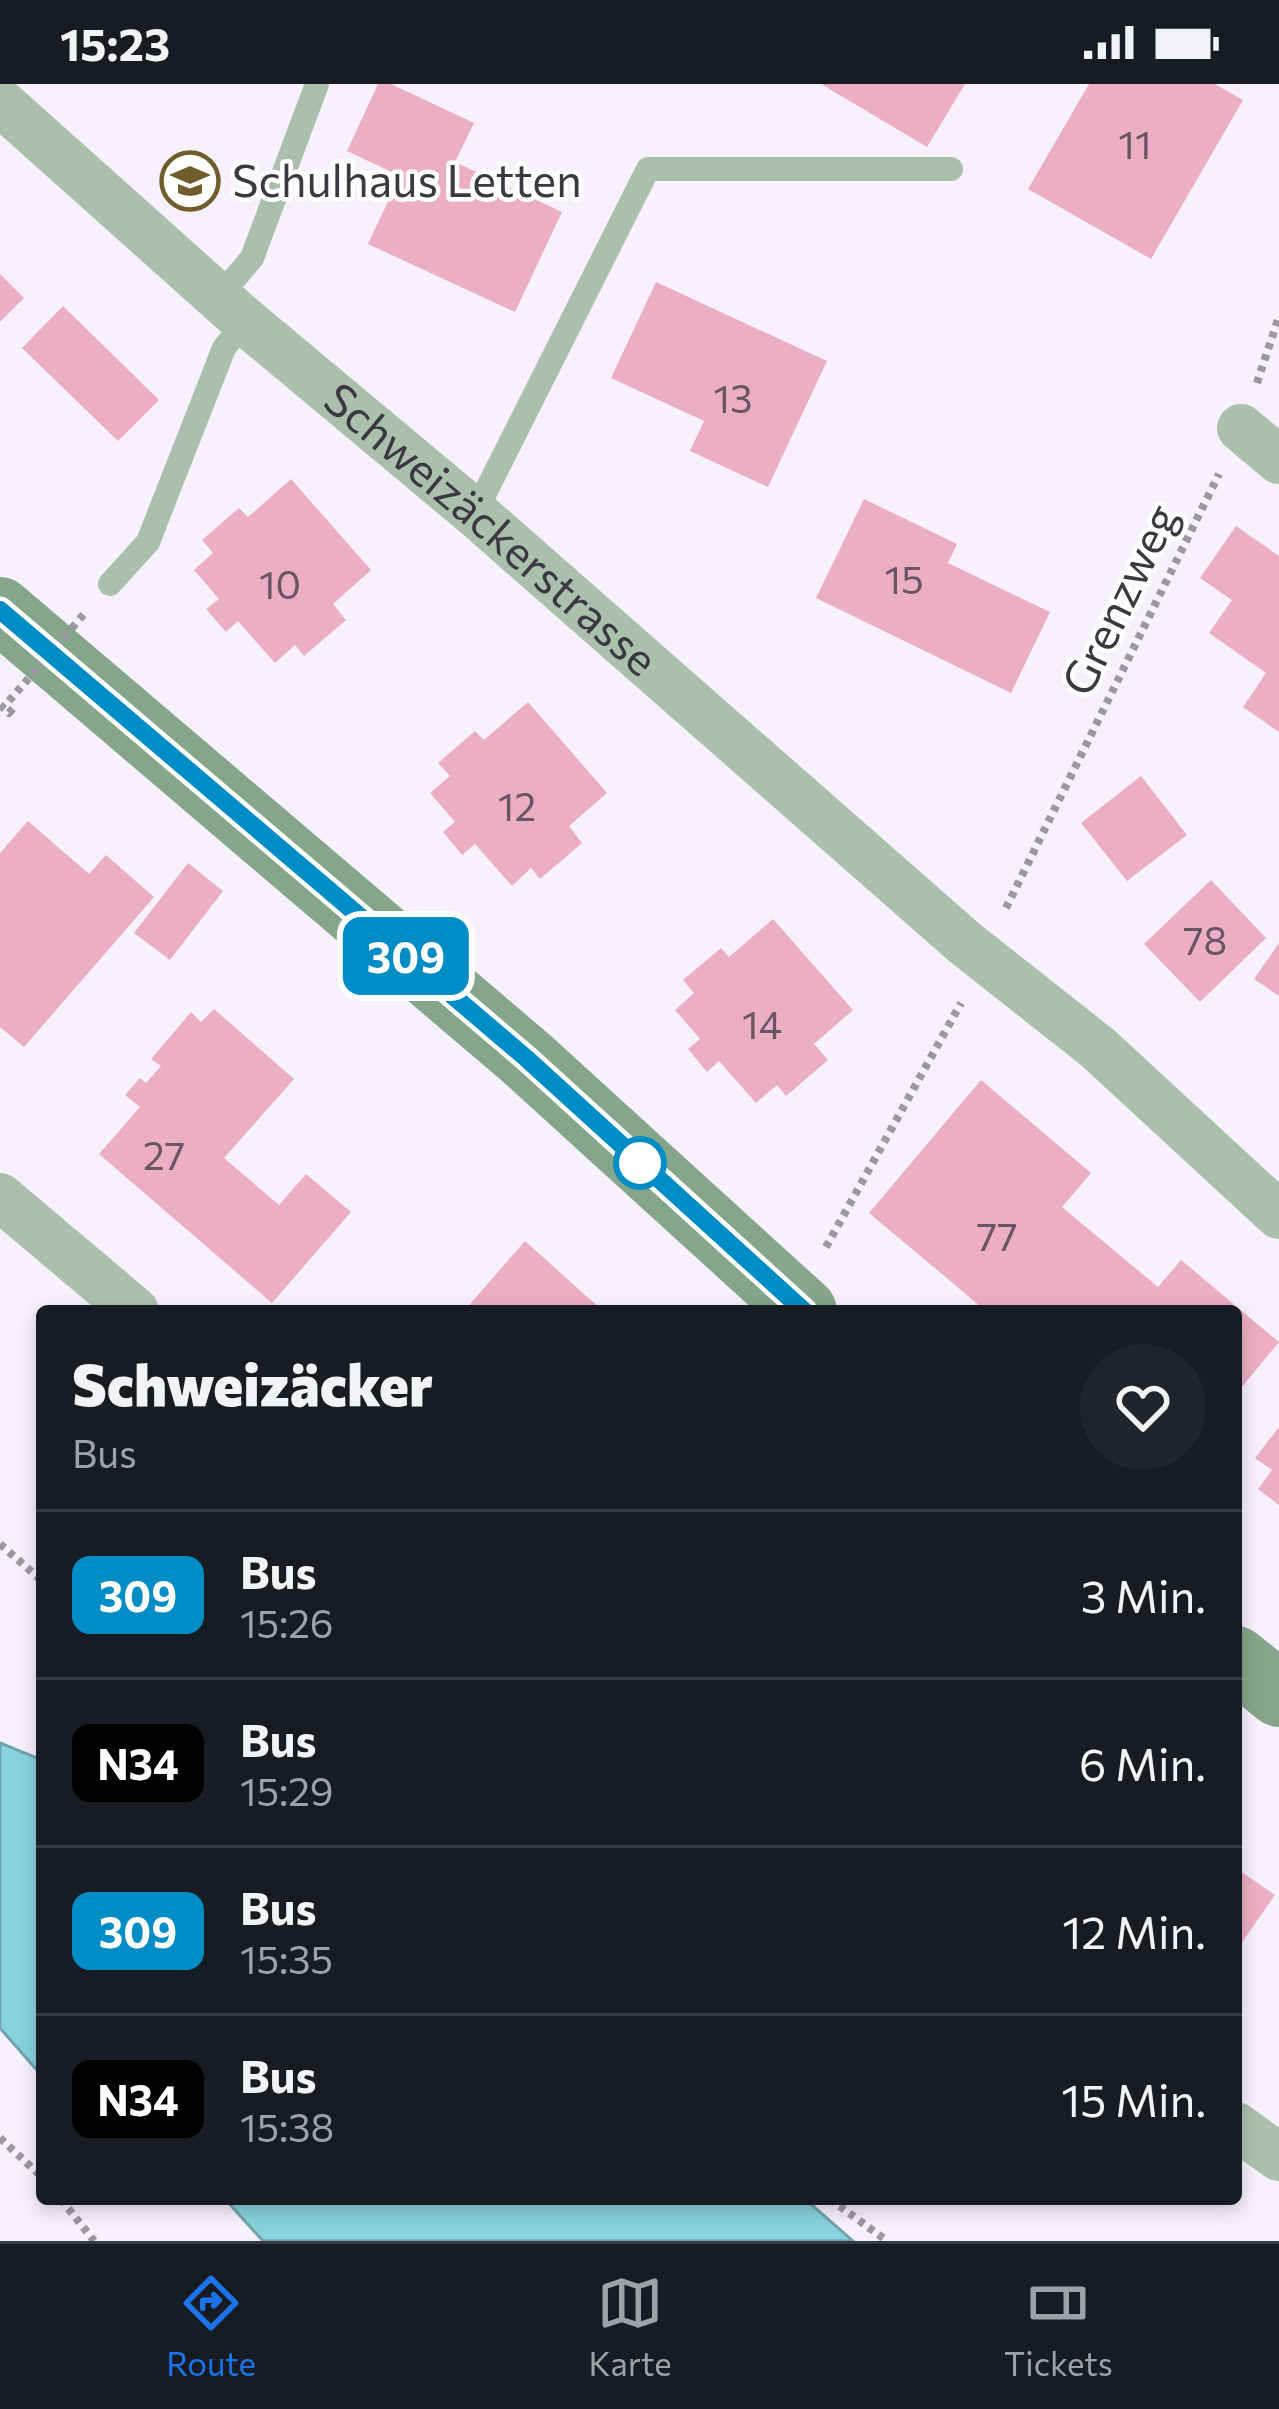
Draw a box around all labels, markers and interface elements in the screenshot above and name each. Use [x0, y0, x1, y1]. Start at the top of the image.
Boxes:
text: 15:23 [60, 15, 170, 70]
house number: 11 [1118, 119, 1152, 167]
school or university icon: Schulhaus Letten [159, 150, 221, 212]
place label: Schulhaus Letten [232, 151, 582, 206]
street label: Schweizäckerstrasse [315, 370, 670, 686]
house number: 13 [714, 373, 752, 421]
street label: Grenzweg [1048, 495, 1187, 703]
house number: 15 [884, 554, 924, 602]
house number: 10 [259, 559, 301, 607]
house number: 12 [498, 781, 536, 829]
house number: 78 [1183, 915, 1227, 963]
line badge: 309 [337, 917, 475, 995]
text: 309 [367, 930, 445, 982]
house number: 14 [742, 999, 782, 1047]
house number: 27 [143, 1130, 185, 1178]
unlabelled marker [615, 1138, 665, 1188]
house number: 77 [976, 1211, 1018, 1259]
button: heart [1080, 1344, 1206, 1470]
text: Schweizäcker [72, 1348, 433, 1418]
text: Bus [72, 1428, 137, 1476]
text: Bus [240, 1543, 316, 1598]
text: 3 Min. [1081, 1567, 1206, 1622]
text: 309 [99, 1569, 177, 1621]
text: 15:26 [240, 1598, 333, 1646]
text: Bus [240, 1711, 316, 1766]
text: 6 Min. [1079, 1735, 1206, 1790]
text: N34 [97, 1737, 179, 1789]
text: 15:29 [240, 1766, 333, 1814]
text: Bus [240, 1879, 316, 1934]
text: 12 Min. [1062, 1903, 1206, 1958]
text: 309 [99, 1905, 177, 1957]
text: 15:35 [240, 1934, 333, 1982]
text: Bus [240, 2047, 316, 2102]
text: 15 Min. [1061, 2071, 1206, 2126]
text: N34 [97, 2073, 179, 2125]
text: 15:38 [240, 2102, 334, 2150]
tab: Route [166, 2270, 256, 2383]
tab: Karte [588, 2270, 672, 2383]
tab: Tickets [1004, 2270, 1113, 2383]

